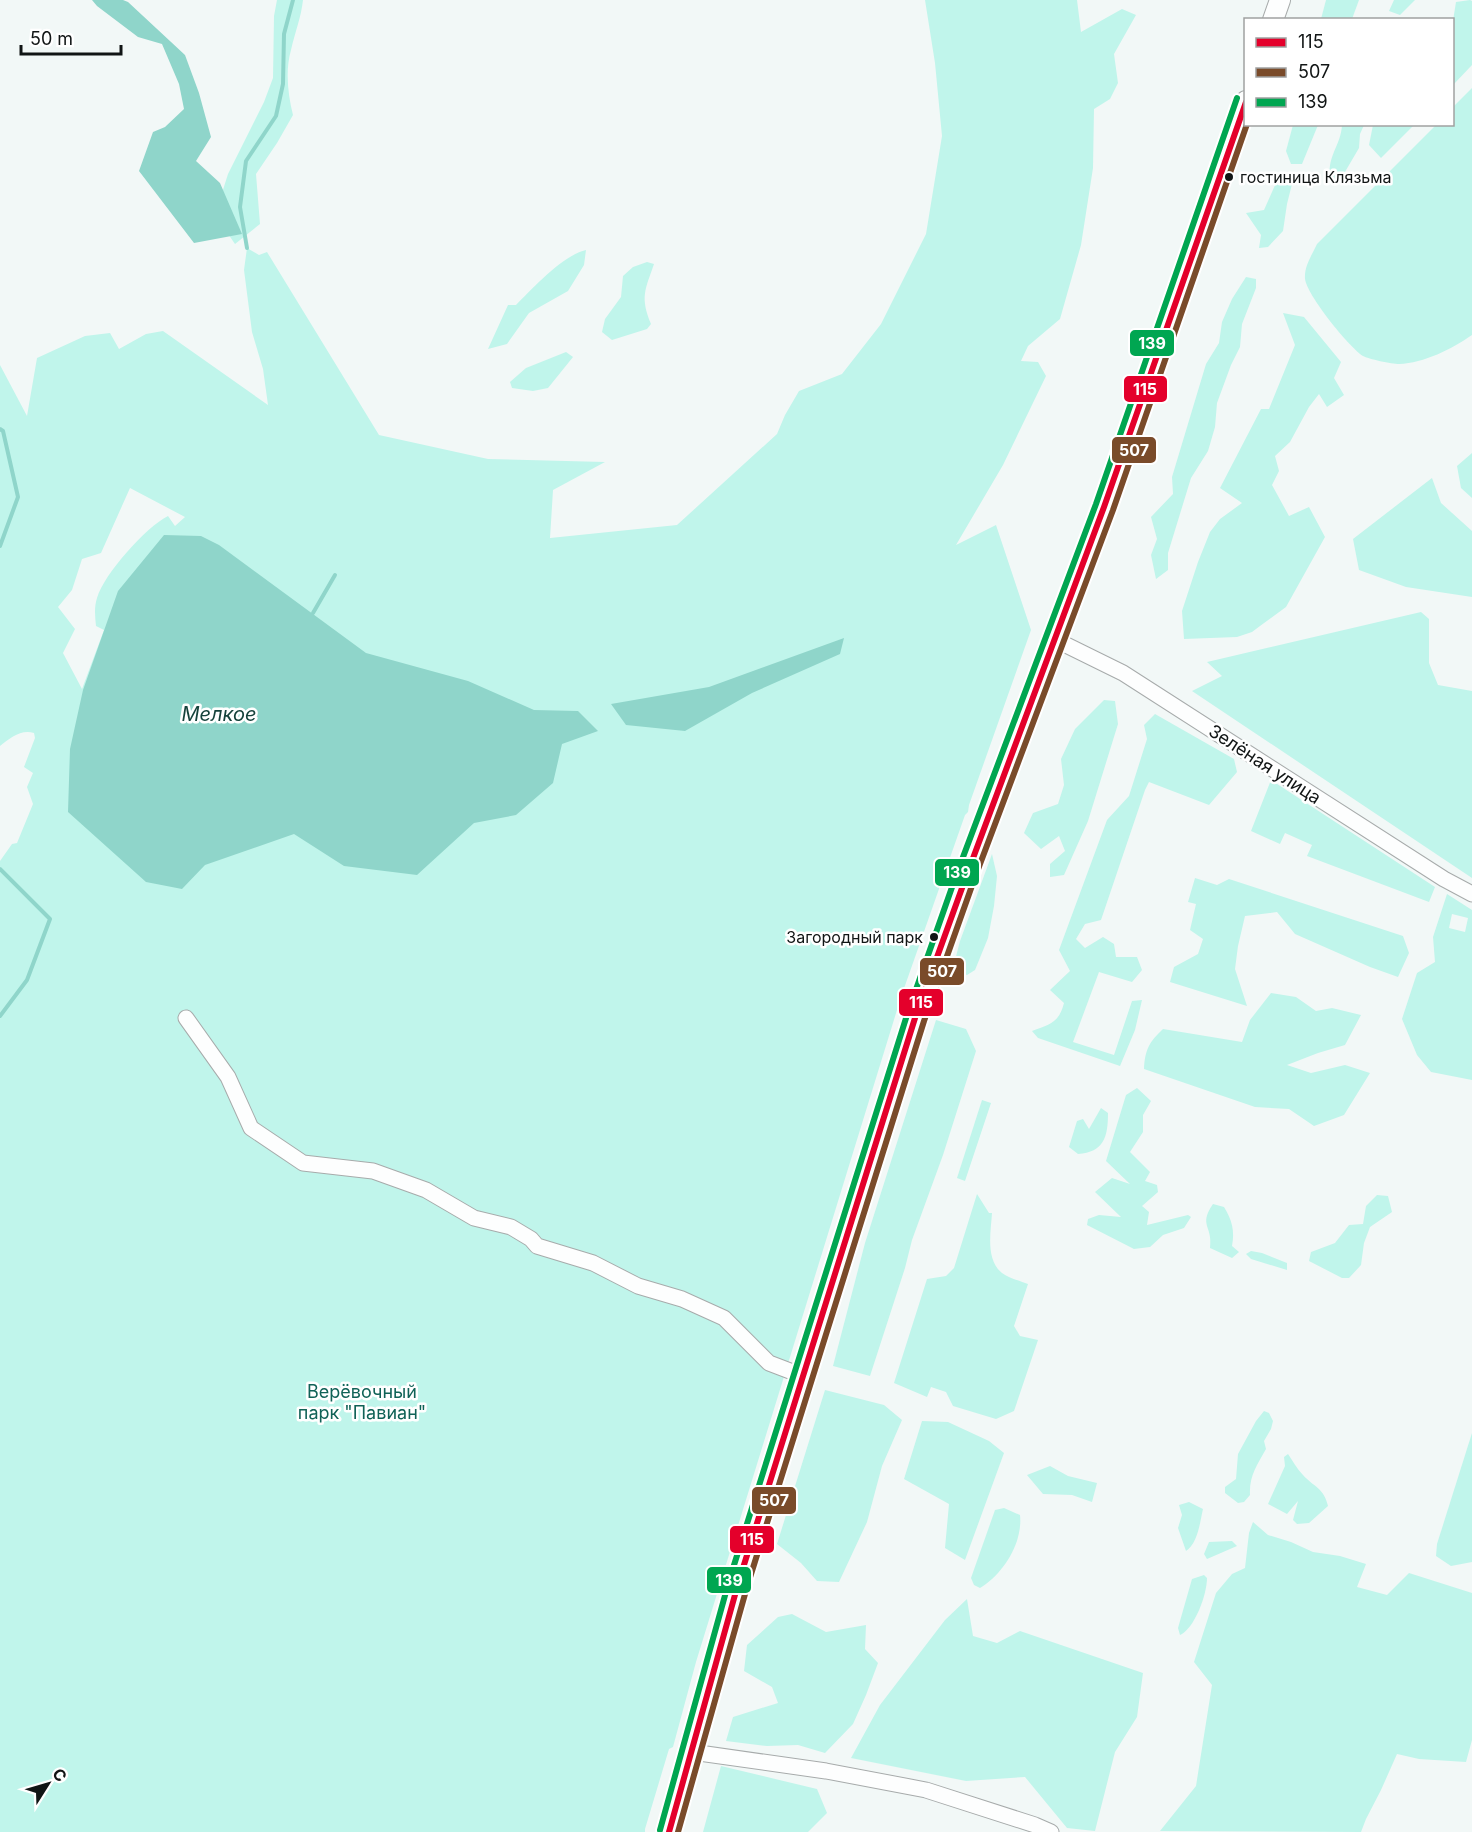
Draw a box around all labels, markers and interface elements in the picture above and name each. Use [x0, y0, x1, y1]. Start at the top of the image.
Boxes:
scale bar [21, 18, 122, 56]
legend [1244, 18, 1454, 126]
text: 50 m [30, 28, 73, 49]
text: 115 [1298, 31, 1324, 52]
text: 507 [1298, 61, 1330, 82]
text: 139 [1298, 91, 1328, 112]
place label: гостиница Клязьма [1240, 167, 1392, 187]
marker: гостиница Клязьма [1223, 171, 1235, 183]
line badge: 139 [1129, 329, 1175, 357]
text: 139 [1138, 333, 1166, 353]
line badge: 115 [1123, 375, 1168, 403]
text: 115 [1133, 379, 1157, 399]
line badge: 507 [1111, 436, 1157, 464]
text: 507 [1119, 440, 1149, 460]
water label: Мелкое [181, 702, 257, 726]
street label: Зелёная улица [1205, 720, 1325, 808]
line badge: 139 [934, 858, 980, 887]
text: 139 [943, 862, 971, 882]
place label: Загородный парк [786, 927, 923, 947]
marker: Загородный парк [928, 931, 940, 943]
line badge: 507 [919, 957, 965, 986]
text: 507 [927, 961, 957, 981]
line badge: 115 [898, 988, 944, 1017]
text: 115 [909, 992, 933, 1012]
park label: Верёвочный парк "Павиан" [298, 1381, 426, 1423]
line badge: 507 [751, 1486, 797, 1515]
text: 507 [759, 1490, 789, 1510]
line badge: 115 [729, 1525, 775, 1554]
text: 115 [740, 1529, 764, 1549]
line badge: 139 [706, 1566, 752, 1594]
text: 139 [715, 1570, 743, 1590]
north arrow [18, 1754, 78, 1814]
text: С [48, 1764, 72, 1786]

